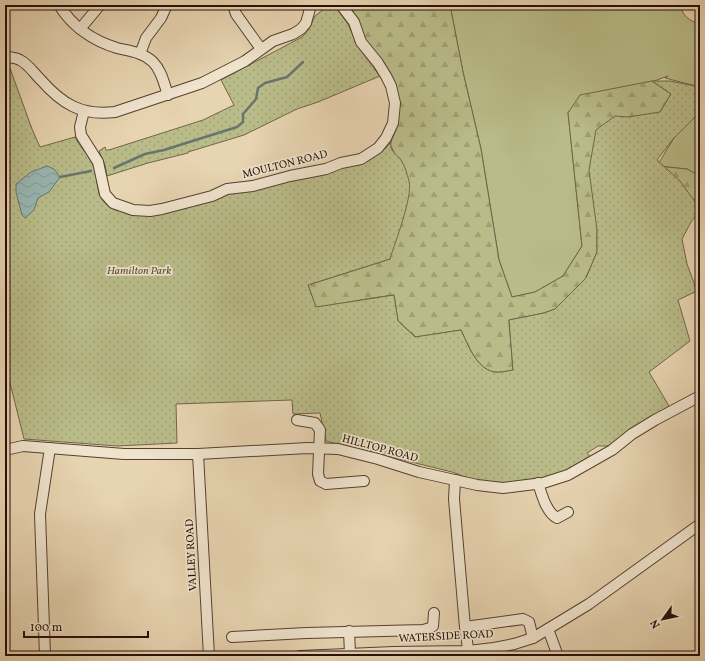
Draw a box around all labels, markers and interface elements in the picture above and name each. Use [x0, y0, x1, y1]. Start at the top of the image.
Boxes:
street label: MOULTON ROAD [241, 147, 329, 183]
park label: Hamilton Park [107, 264, 171, 279]
street label: HILLTOP ROAD [340, 432, 420, 466]
street label: VALLEY ROAD [183, 518, 201, 592]
north arrow [643, 599, 683, 639]
scale bar [24, 613, 148, 639]
text: N [647, 616, 664, 631]
text: 100 m [30, 620, 63, 636]
street label: WATERSIDE ROAD [398, 627, 494, 647]

